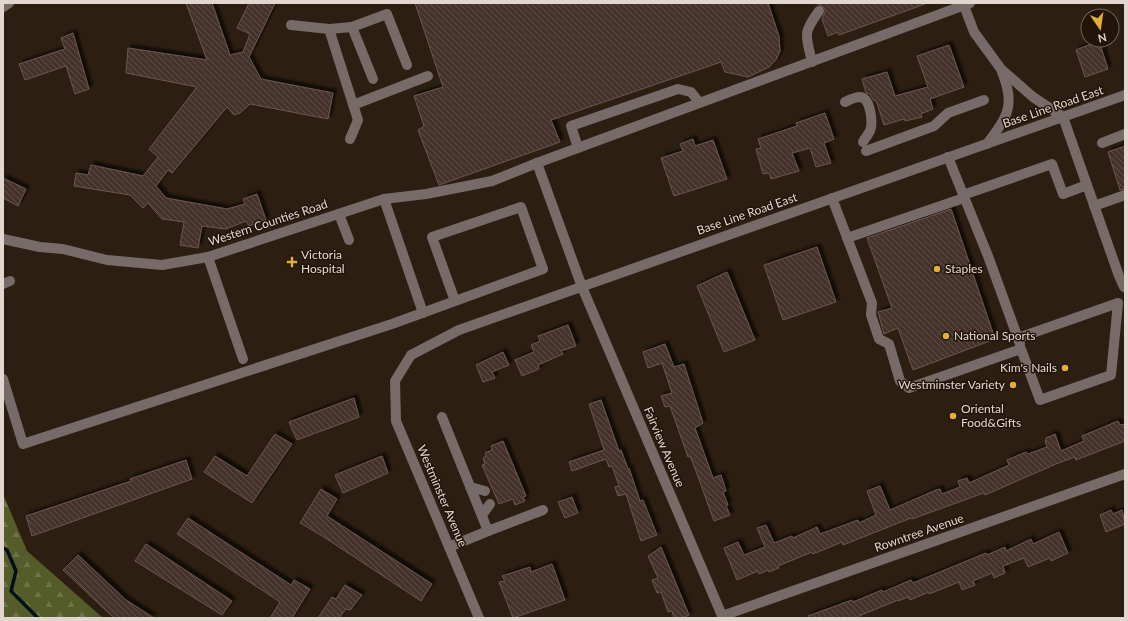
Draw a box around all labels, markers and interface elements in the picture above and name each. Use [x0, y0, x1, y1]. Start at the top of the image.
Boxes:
north arrow [1080, 8, 1120, 48]
text: N [1097, 31, 1108, 46]
street label: Base Line Road East [1001, 82, 1106, 131]
street label: Base Line Road East [695, 189, 800, 238]
street label: Western Counties Road [206, 196, 329, 249]
place label: Victoria Hospital [301, 247, 345, 276]
marker: Victoria Hospital [286, 256, 298, 268]
place label: Staples [945, 261, 983, 276]
marker: Staples [932, 264, 942, 274]
place label: National Sports [954, 328, 1035, 343]
marker: National Sports [941, 331, 951, 341]
place label: Kim's Nails [1000, 360, 1057, 375]
marker: Kim's Nails [1060, 363, 1070, 373]
place label: Westminster Variety [898, 377, 1006, 392]
marker: Westminster Variety [1008, 380, 1018, 390]
place label: Oriental Food&Gifts [961, 401, 1021, 430]
street label: Fairview Avenue [641, 404, 688, 489]
marker: Oriental Food&Gifts [948, 411, 958, 421]
street label: Westminster Avenue [414, 443, 471, 549]
street label: Rowntree Avenue [872, 510, 965, 555]

